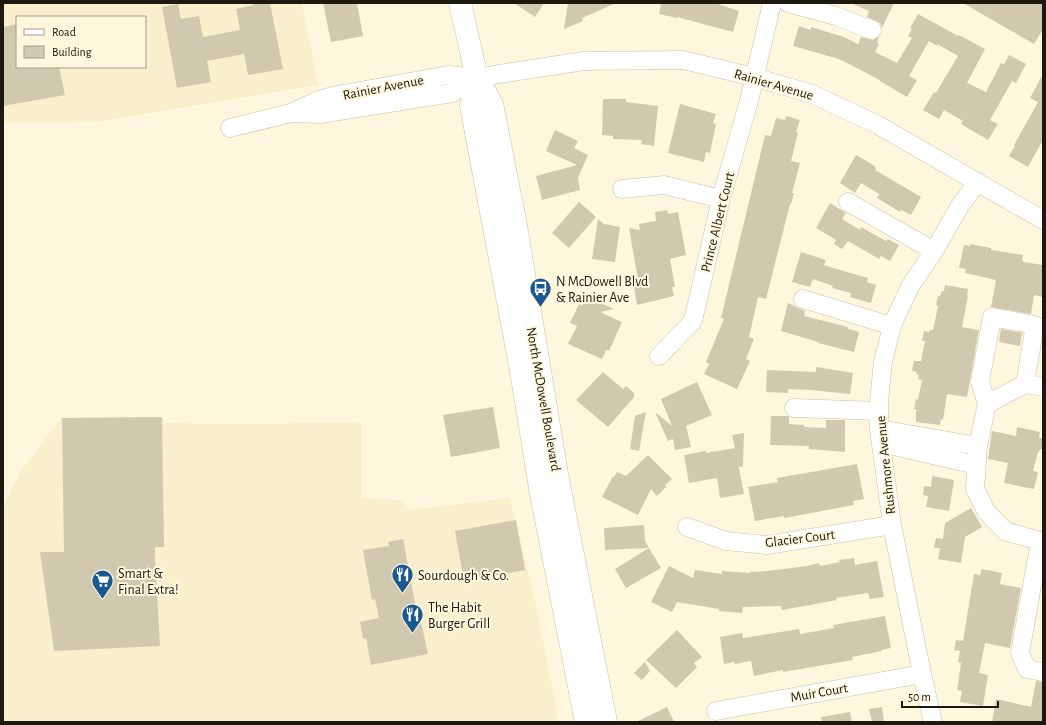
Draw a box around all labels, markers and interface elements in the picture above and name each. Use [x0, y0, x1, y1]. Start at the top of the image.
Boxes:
legend [16, 16, 146, 68]
text: Road [52, 26, 76, 38]
text: Building [52, 46, 92, 58]
street label: Rainier Avenue [732, 67, 815, 103]
street label: Rainier Avenue [342, 73, 425, 103]
street label: Prince Albert Court [699, 170, 737, 274]
place label: N McDowell Blvd & Rainier Ave [556, 275, 648, 305]
bus stop icon: N McDowell Blvd & Rainier Ave [528, 276, 554, 309]
street label: North McDowell Boulevard [523, 326, 563, 472]
street label: Rushmore Avenue [874, 415, 898, 515]
street label: Glacier Court [764, 528, 836, 550]
restaurant icon: Sourdough & Co. [389, 562, 415, 595]
place label: Smart & Final Extra! [118, 567, 179, 597]
supermarket icon: Smart & Final Extra! [89, 568, 115, 601]
place label: Sourdough & Co. [418, 569, 509, 583]
place label: The Habit Burger Grill [428, 601, 490, 631]
restaurant icon: The Habit Burger Grill [400, 602, 426, 635]
street label: Muir Court [789, 681, 849, 705]
scale bar [902, 683, 998, 709]
text: 50 m [908, 691, 931, 703]

